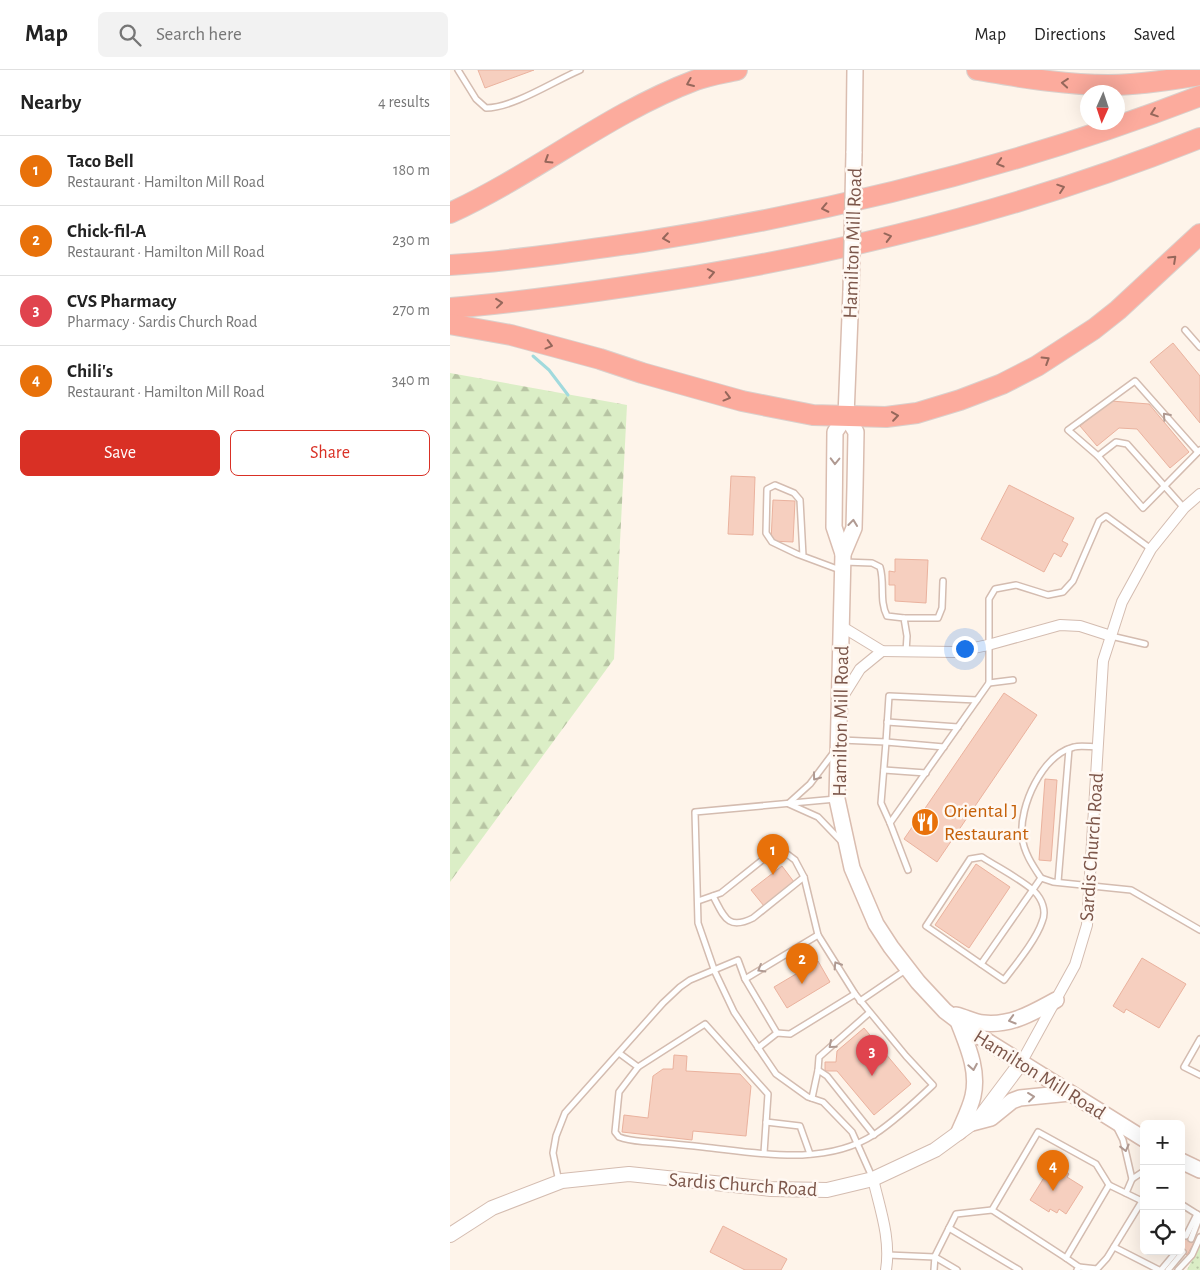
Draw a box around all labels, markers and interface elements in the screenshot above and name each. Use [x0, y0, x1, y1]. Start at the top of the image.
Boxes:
search box [98, 12, 448, 57]
icon: search [116, 21, 144, 49]
text: Map [25, 22, 68, 46]
text: Search here [156, 25, 242, 44]
text: Map [975, 26, 1006, 44]
text: Directions [1034, 26, 1106, 44]
text: Saved [1134, 26, 1175, 44]
one-way arrow [686, 76, 695, 87]
one-way arrow [1060, 77, 1068, 88]
north arrow [1080, 85, 1125, 130]
text: Nearby [20, 92, 81, 113]
text: 4 results [378, 94, 430, 110]
one-way arrow [1151, 107, 1159, 117]
text: Taco Bell [67, 152, 134, 171]
one-way arrow [544, 154, 553, 164]
one-way arrow [996, 157, 1004, 167]
text: 1 [33, 162, 39, 178]
text: 180 m [393, 162, 430, 178]
street label: Hamilton Mill Road [840, 167, 866, 319]
text: Restaurant · Hamilton Mill Road [67, 174, 264, 190]
one-way arrow [1056, 184, 1065, 194]
one-way arrow [821, 202, 830, 212]
text: Chick-fil-A [67, 222, 146, 241]
text: 2 [32, 232, 40, 248]
text: 230 m [392, 232, 430, 248]
one-way arrow [661, 232, 669, 243]
one-way arrow [883, 233, 891, 243]
text: Restaurant · Hamilton Mill Road [67, 244, 264, 260]
one-way arrow [1167, 256, 1176, 265]
one-way arrow [707, 269, 716, 279]
text: CVS Pharmacy [67, 292, 177, 311]
one-way arrow [495, 298, 503, 309]
text: 3 [33, 302, 39, 318]
text: 270 m [392, 302, 430, 318]
text: Pharmacy · Sardis Church Road [67, 314, 257, 330]
one-way arrow [545, 339, 553, 350]
one-way arrow [1041, 357, 1050, 367]
text: Chili's [67, 362, 113, 381]
text: 4 [32, 372, 40, 388]
text: 340 m [392, 372, 430, 388]
text: Restaurant · Hamilton Mill Road [67, 384, 264, 400]
one-way arrow [722, 391, 731, 401]
one-way arrow [891, 411, 899, 422]
one-way arrow [1162, 412, 1171, 421]
button: Save [20, 430, 220, 476]
button: Share [230, 430, 430, 476]
one-way arrow [830, 458, 840, 465]
one-way arrow [847, 519, 858, 527]
your location [952, 636, 978, 662]
street label: Hamilton Mill Road [830, 645, 852, 797]
one-way arrow [813, 771, 822, 781]
street label: Sardis Church Road [1077, 772, 1107, 922]
place label: Oriental J Restaurant [944, 801, 1029, 844]
restaurant icon: Oriental J Restaurant [910, 807, 940, 837]
pin: 1 [757, 834, 789, 875]
pin: 2 [786, 943, 818, 984]
one-way arrow [833, 961, 843, 970]
one-way arrow [758, 963, 767, 973]
one-way arrow [1008, 1015, 1017, 1025]
street label: Hamilton Mill Road [970, 1026, 1109, 1123]
pin: 3 [856, 1035, 888, 1076]
one-way arrow [829, 1039, 838, 1048]
one-way arrow [968, 1063, 978, 1072]
one-way arrow [1027, 1092, 1035, 1103]
map controls [1140, 1120, 1185, 1255]
button: + [1140, 1120, 1185, 1165]
one-way arrow [1119, 1143, 1130, 1152]
pin: 4 [1037, 1150, 1069, 1191]
button: − [1140, 1165, 1185, 1210]
street label: Sardis Church Road [668, 1170, 818, 1200]
button: locate [1140, 1210, 1185, 1255]

